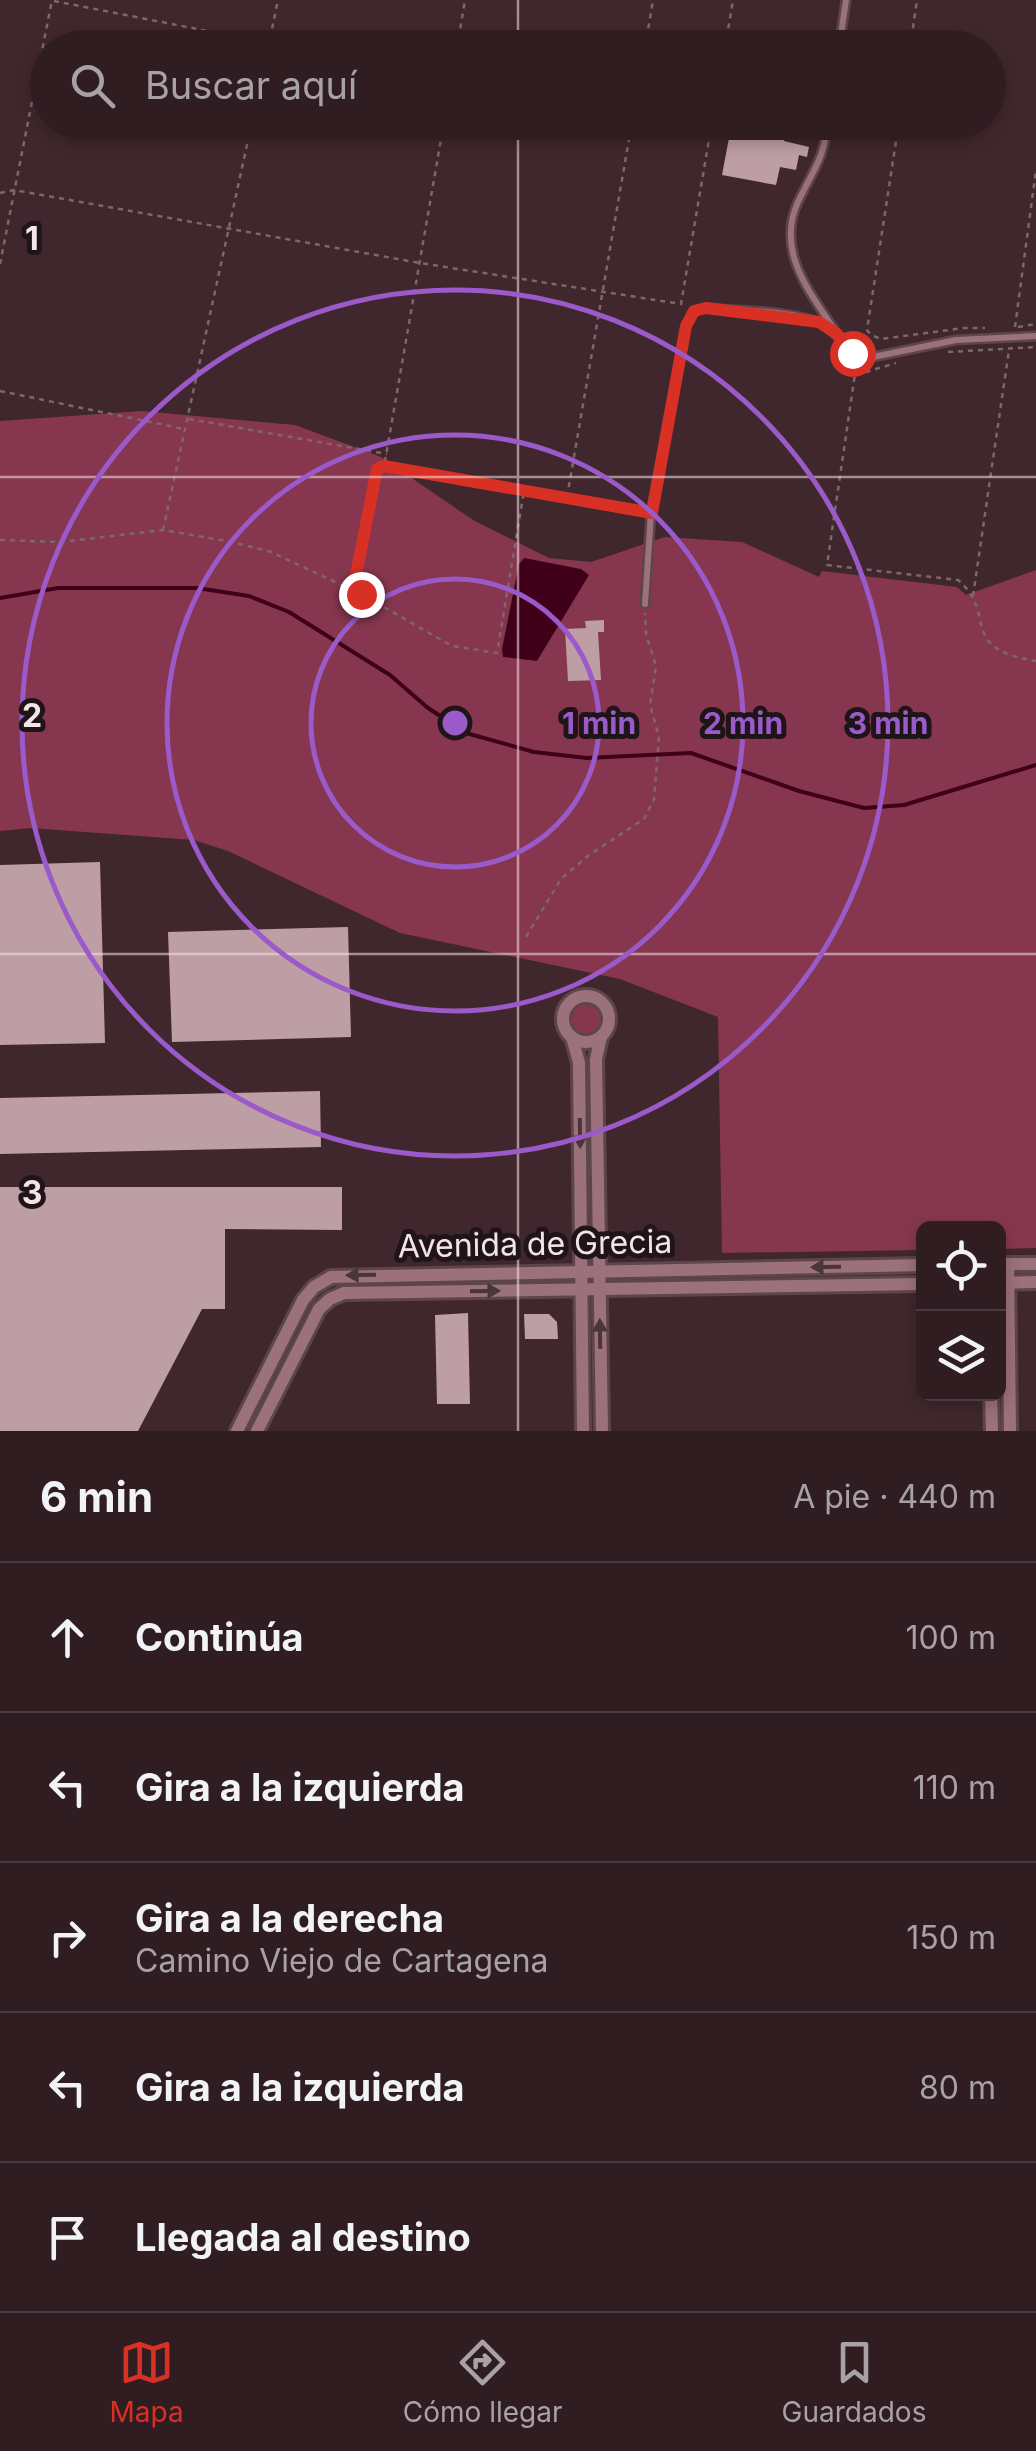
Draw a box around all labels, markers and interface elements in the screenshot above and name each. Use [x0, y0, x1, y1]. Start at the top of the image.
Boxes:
search box [30, 30, 1006, 140]
icon: search [65, 58, 120, 113]
text: Buscar aquí [145, 62, 357, 108]
text: 1 [25, 219, 39, 258]
route start [830, 331, 876, 377]
route end [339, 572, 385, 618]
text: 2 [22, 696, 42, 735]
centre of rings [437, 705, 473, 741]
text: 1 min [562, 705, 636, 741]
text: 2 min [703, 705, 783, 741]
text: 3 min [848, 705, 928, 741]
one-way arrow [572, 1118, 588, 1150]
text: 3 [22, 1173, 42, 1212]
map controls [916, 1221, 1006, 1401]
button: locate [916, 1221, 1006, 1311]
street label: Avenida de Grecia [397, 1222, 673, 1265]
one-way arrow [810, 1259, 842, 1275]
one-way arrow [345, 1267, 377, 1283]
one-way arrow [469, 1283, 501, 1299]
button: layers [916, 1311, 1006, 1401]
one-way arrow [592, 1317, 608, 1349]
text: 6 min [40, 1471, 153, 1522]
text: A pie · 440 m [793, 1477, 996, 1516]
icon: ahead [40, 1610, 95, 1665]
text: Continúa [135, 1614, 304, 1660]
text: 100 m [906, 1618, 996, 1657]
icon: left [40, 1760, 95, 1815]
text: Gira a la izquierda [135, 1764, 465, 1810]
text: 110 m [913, 1768, 996, 1807]
text: Gira a la derecha [135, 1895, 444, 1941]
icon: right [40, 1910, 95, 1965]
text: 150 m [906, 1918, 996, 1957]
text: Camino Viejo de Cartagena [135, 1941, 549, 1980]
icon: left [40, 2060, 95, 2115]
text: Gira a la izquierda [135, 2064, 465, 2110]
text: 80 m [919, 2068, 996, 2107]
icon: arrive [40, 2210, 95, 2265]
text: Llegada al destino [135, 2214, 471, 2260]
tab: Mapa [110, 2335, 184, 2429]
tab: Cómo llegar [403, 2335, 563, 2429]
tab: Guardados [782, 2335, 926, 2429]

